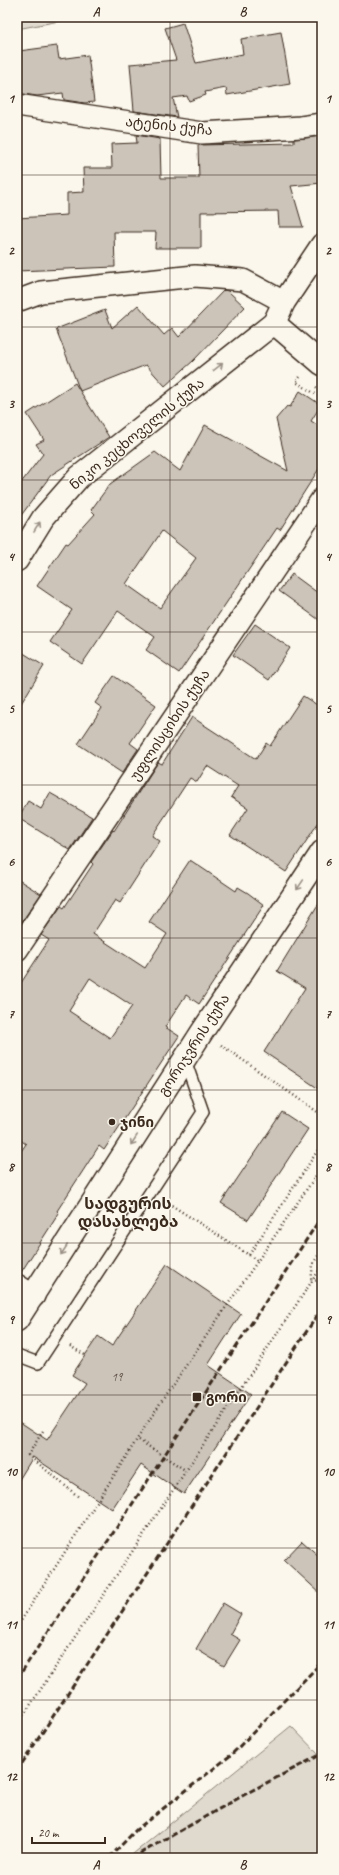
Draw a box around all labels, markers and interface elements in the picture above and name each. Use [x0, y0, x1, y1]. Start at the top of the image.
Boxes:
text: A [93, 4, 101, 20]
text: B [240, 4, 248, 20]
text: 1 [8, 91, 16, 107]
text: 1 [325, 91, 333, 107]
street label: ატენის ქუჩა [125, 113, 213, 139]
text: 2 [8, 243, 15, 259]
text: 2 [325, 243, 332, 259]
one-way arrow [212, 363, 223, 372]
street label: ნიკო კეცხოველის ქუჩა [66, 374, 208, 494]
text: 3 [8, 396, 15, 412]
text: 3 [325, 396, 332, 412]
one-way arrow [34, 521, 42, 533]
text: 4 [8, 549, 16, 565]
text: 4 [325, 549, 333, 565]
street label: უფლისციხის ქუჩა [126, 666, 214, 784]
text: 5 [8, 701, 15, 717]
text: 5 [325, 701, 332, 717]
text: 6 [8, 854, 15, 870]
text: 6 [325, 854, 332, 870]
one-way arrow [296, 879, 304, 890]
street label: გორიჯვრის ქუჩა [155, 991, 233, 1099]
text: 7 [8, 1006, 15, 1022]
text: 7 [325, 1006, 332, 1022]
place label: ჯინი [120, 1114, 154, 1131]
marker: ჯინი [107, 1117, 117, 1127]
one-way arrow [129, 1134, 137, 1146]
text: 8 [8, 1159, 16, 1175]
text: 8 [325, 1159, 333, 1175]
district label: სადგურის დასახლება [78, 1194, 178, 1232]
one-way arrow [59, 1244, 68, 1255]
text: 9 [8, 1312, 15, 1328]
text: 9 [325, 1312, 332, 1328]
house number: 19 [112, 1369, 124, 1385]
place label: გორი [206, 1389, 247, 1406]
marker: გორი [191, 1391, 203, 1403]
text: 10 [5, 1464, 18, 1480]
text: 10 [322, 1464, 335, 1480]
text: 11 [5, 1617, 19, 1633]
text: 11 [322, 1617, 336, 1633]
text: 12 [5, 1769, 18, 1785]
text: 12 [322, 1769, 335, 1785]
scale bar [32, 1819, 105, 1845]
text: 20 m [38, 1825, 60, 1841]
text: A [93, 1857, 101, 1873]
text: B [240, 1857, 248, 1873]

